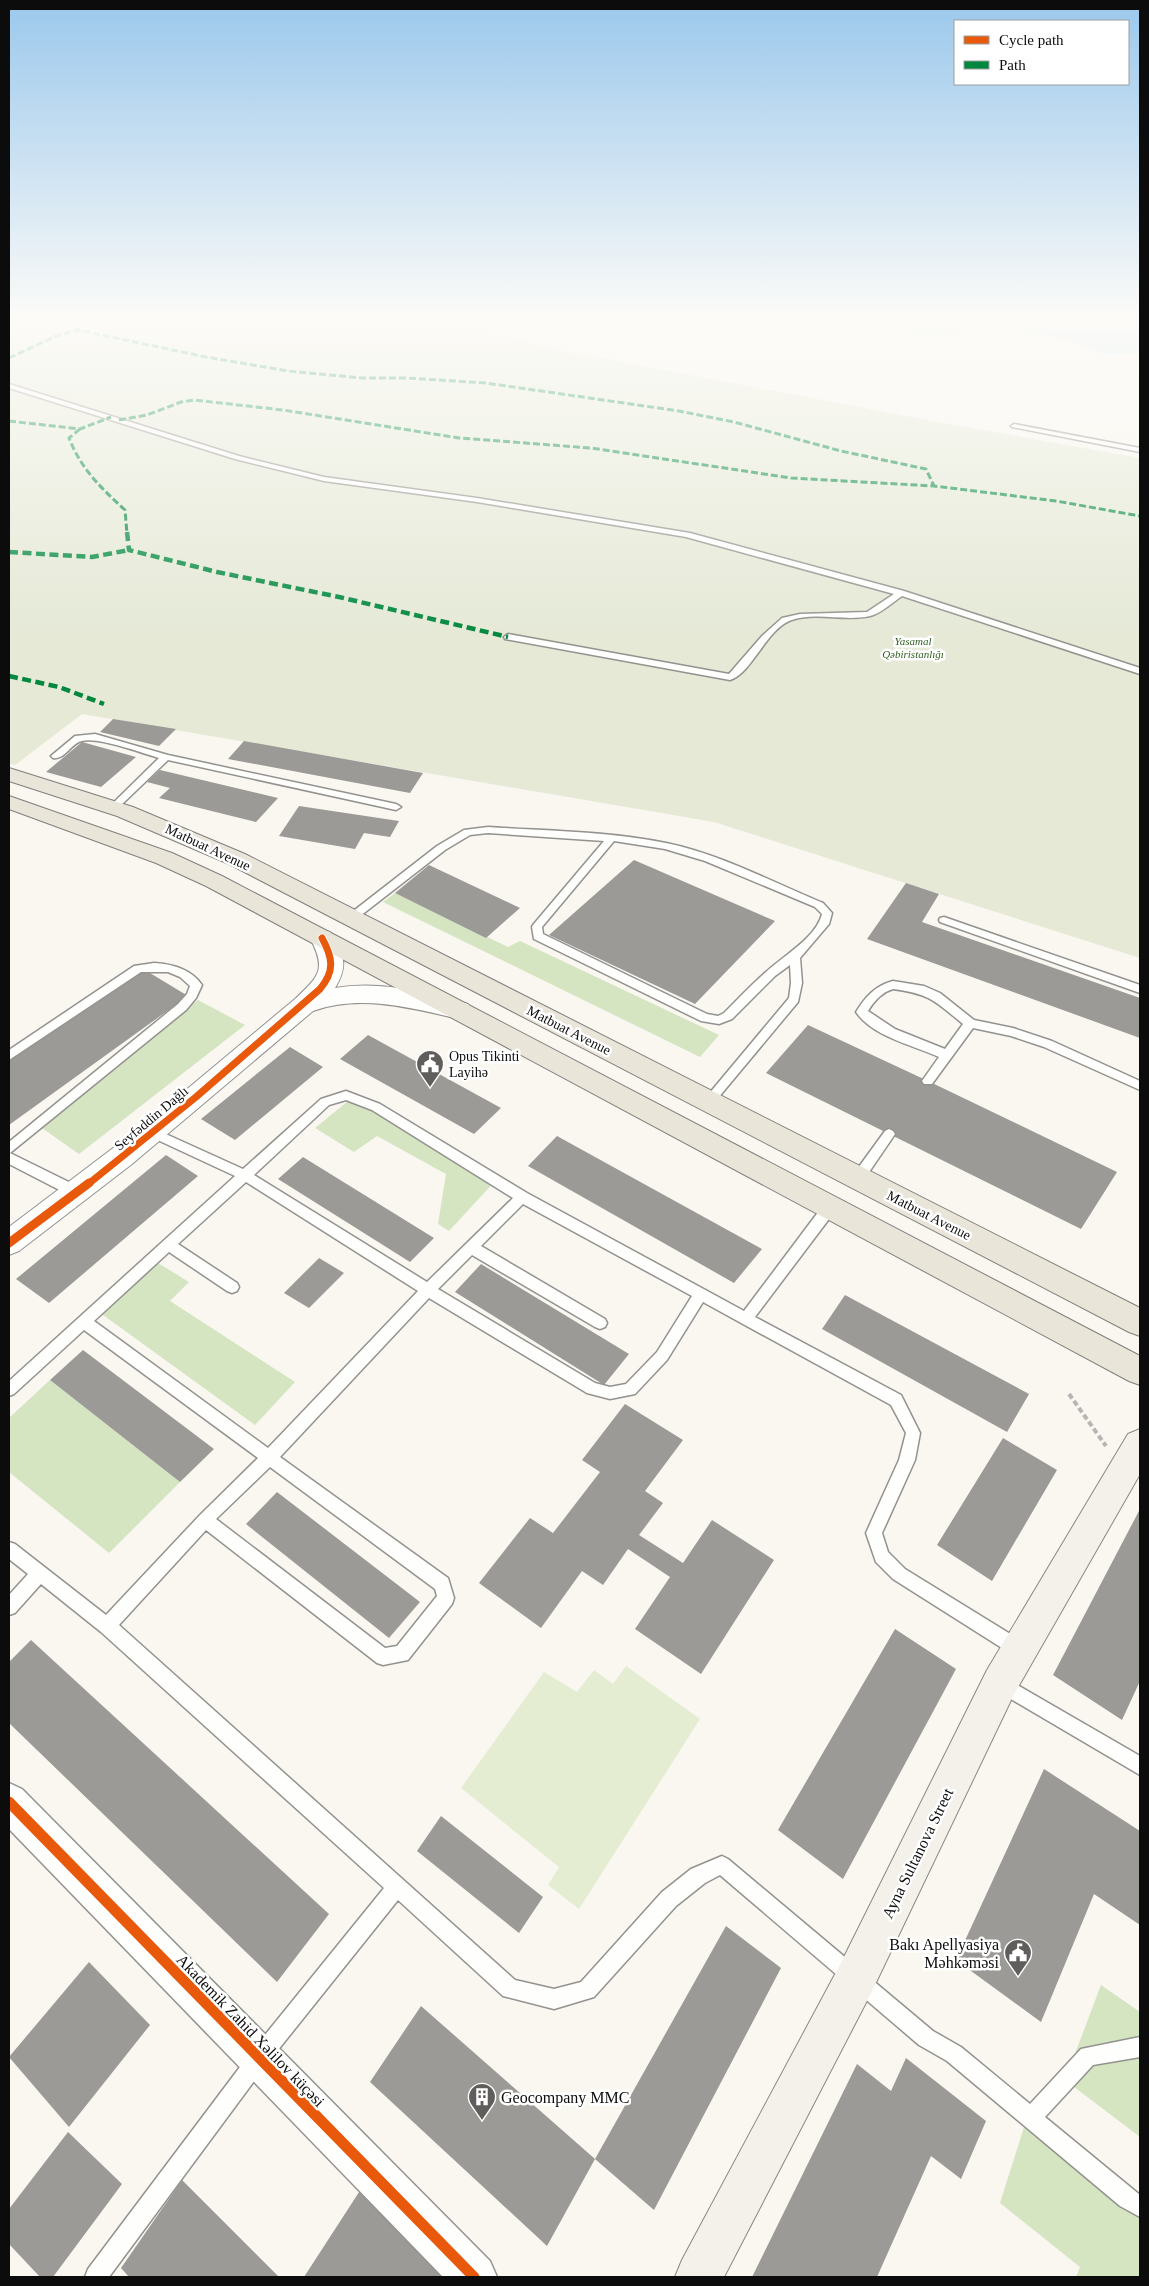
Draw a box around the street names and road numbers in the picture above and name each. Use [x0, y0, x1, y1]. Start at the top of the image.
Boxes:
street label: Matbuat Avenue [163, 821, 253, 874]
street label: Matbuat Avenue [524, 1003, 613, 1058]
street label: Seyfəddin Dağlı [112, 1083, 191, 1153]
street label: Matbuat Avenue [884, 1188, 973, 1243]
street label: Ayna Sultanova Street [879, 1785, 957, 1921]
street label: Akademik Zahid Xəlilov küçəsi [173, 1951, 328, 2111]

